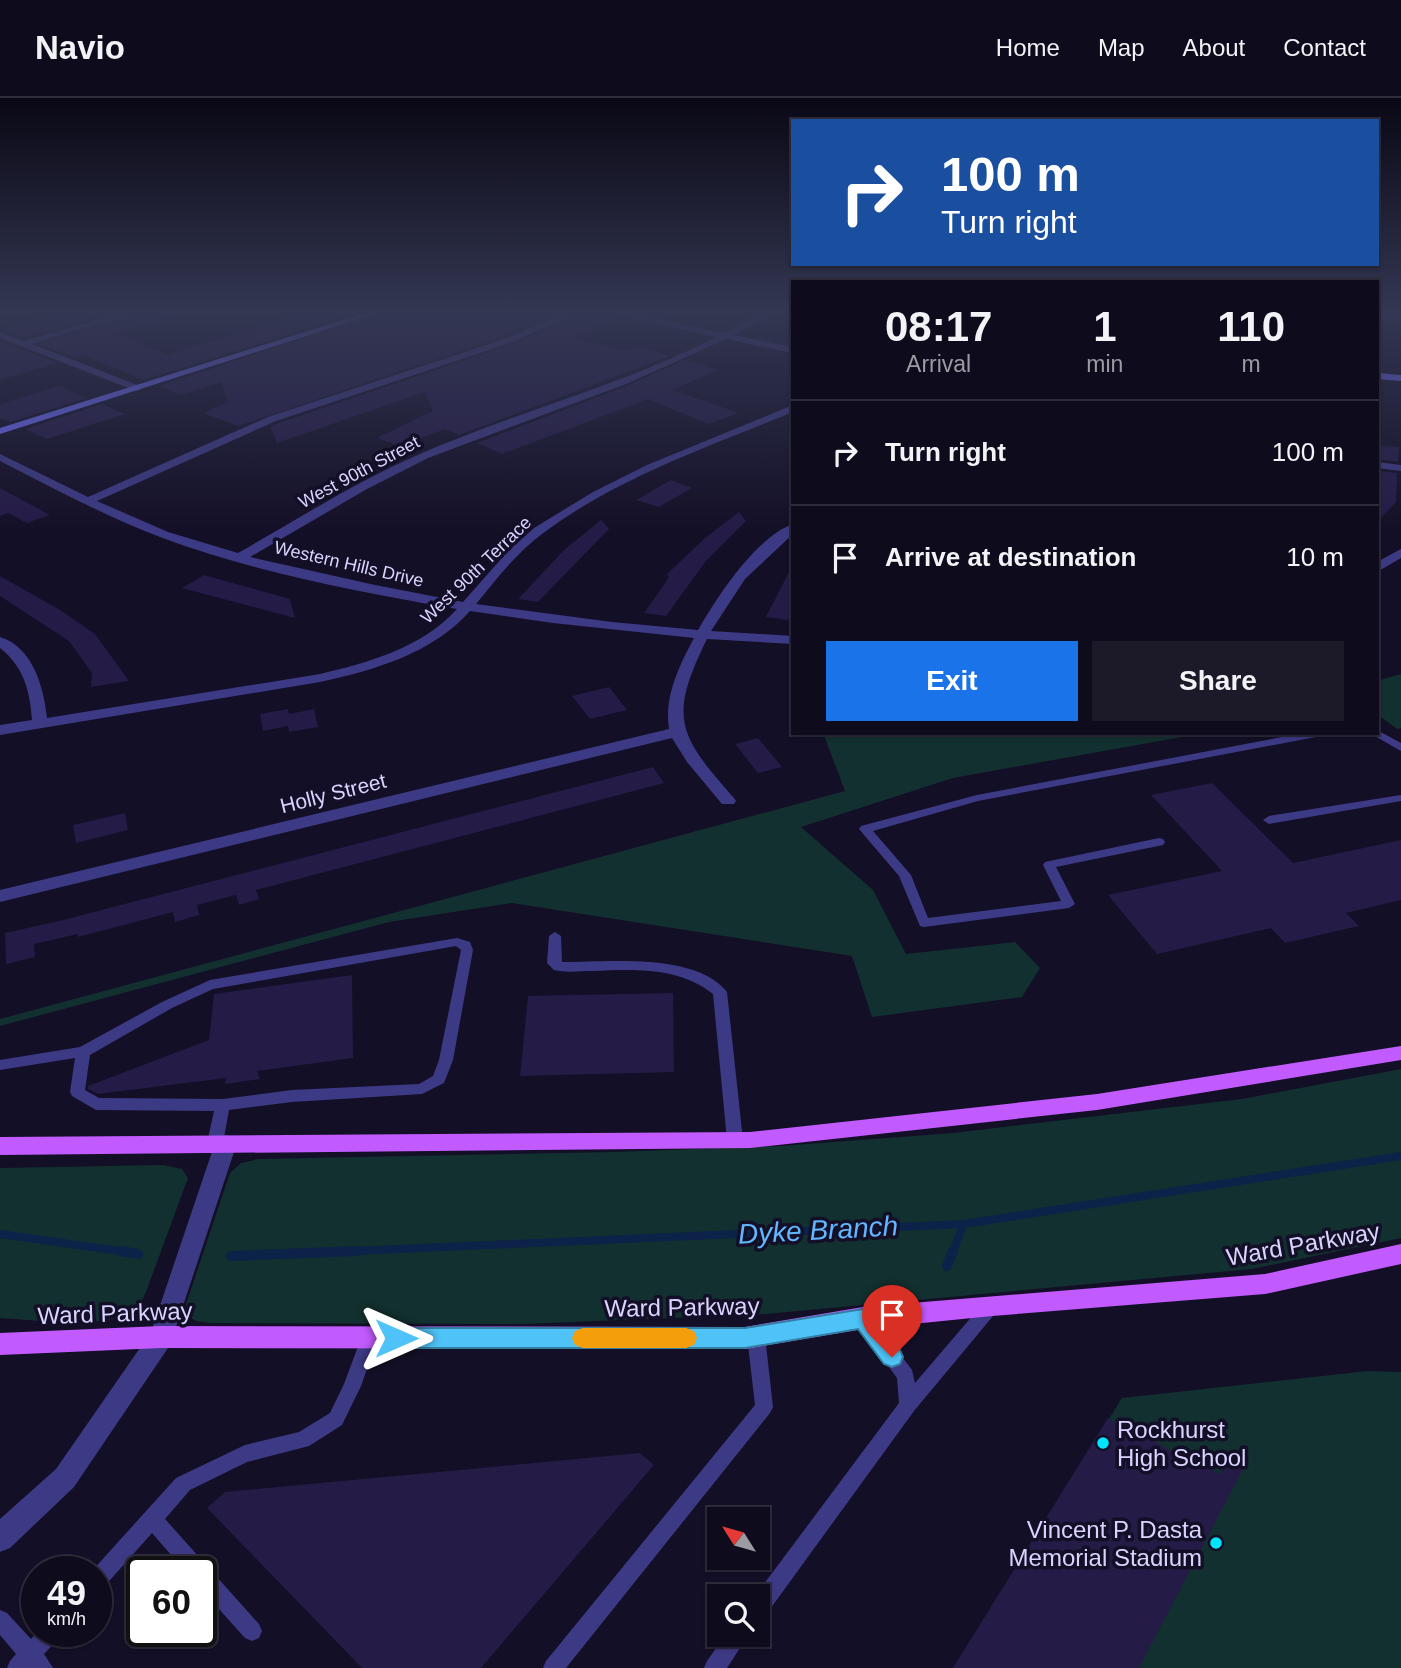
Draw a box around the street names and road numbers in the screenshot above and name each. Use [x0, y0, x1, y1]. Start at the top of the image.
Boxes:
street label: West 90th Street [295, 432, 423, 512]
street label: West 90th Terrace [417, 512, 535, 628]
street label: Western Hills Drive [272, 537, 426, 591]
street label: Holly Street [278, 769, 389, 817]
street label: Ward Parkway [1224, 1217, 1382, 1271]
street label: Ward Parkway [604, 1292, 760, 1322]
street label: Ward Parkway [37, 1297, 193, 1329]

